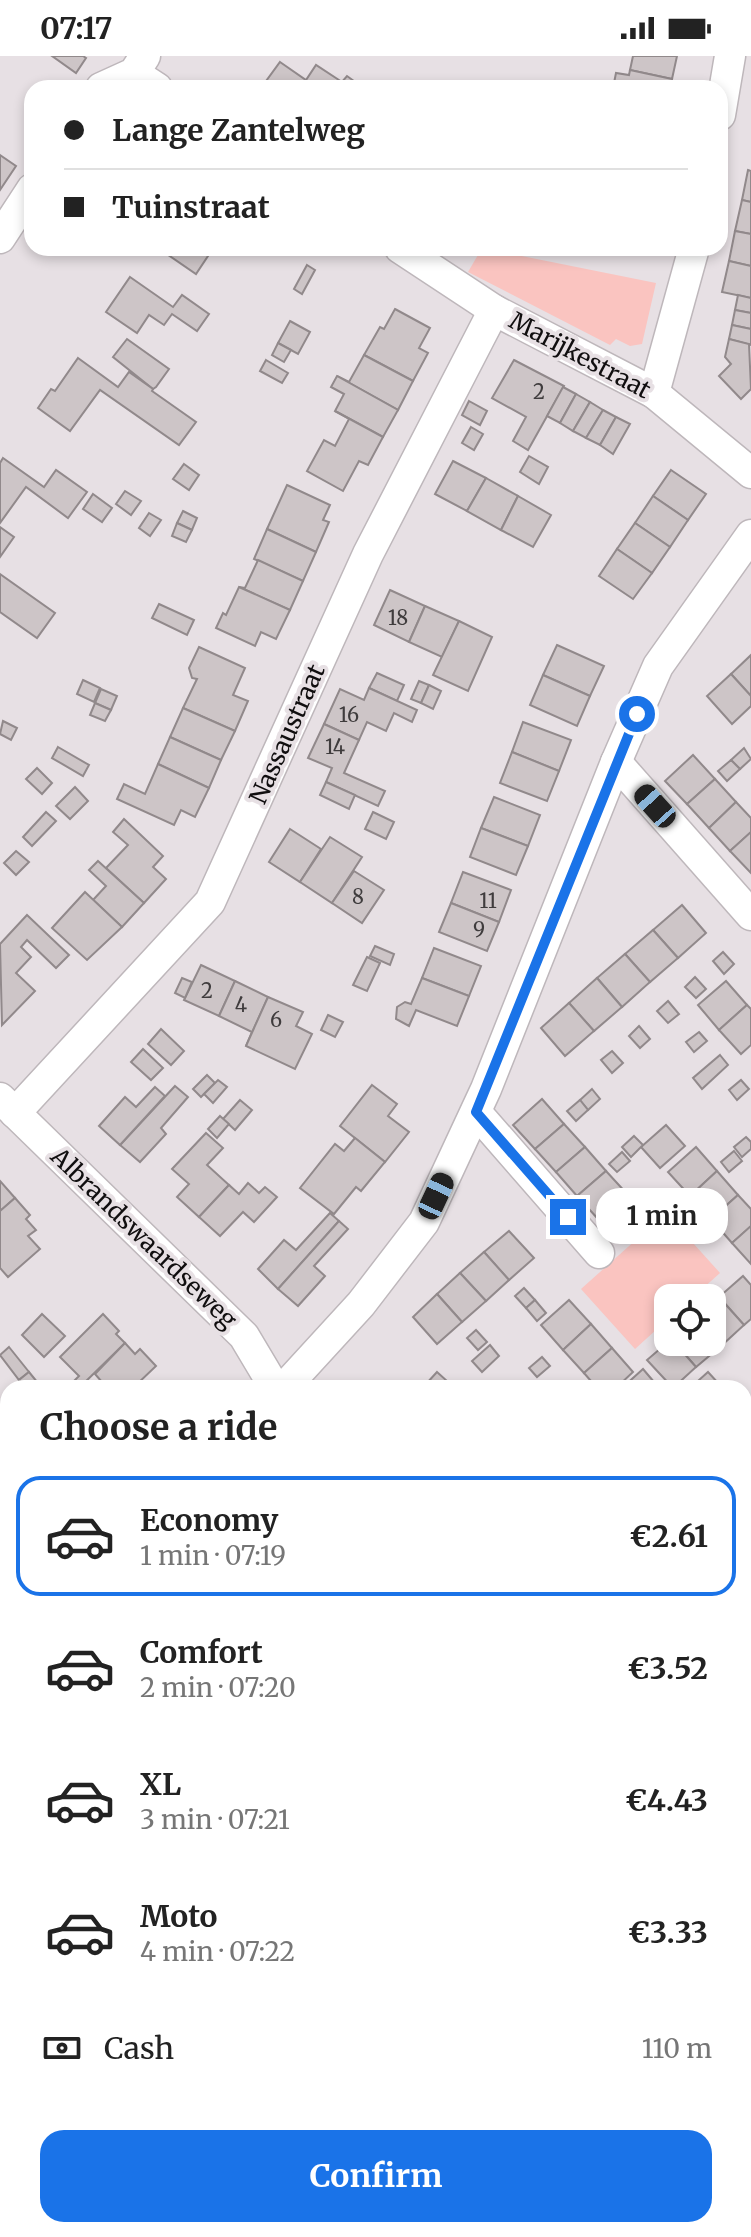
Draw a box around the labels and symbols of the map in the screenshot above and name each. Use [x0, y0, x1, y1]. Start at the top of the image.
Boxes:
street label: Marijkestraat [504, 305, 657, 406]
house number: 2 [533, 379, 545, 404]
house number: 18 [388, 605, 408, 630]
street label: Nassaustraat [242, 659, 332, 809]
route start [619, 696, 655, 732]
house number: 16 [339, 702, 359, 727]
house number: 14 [325, 734, 345, 759]
car [630, 780, 680, 832]
house number: 8 [352, 884, 364, 909]
house number: 11 [479, 888, 497, 913]
house number: 9 [473, 917, 485, 942]
house number: 2 [201, 978, 213, 1003]
house number: 4 [235, 992, 247, 1017]
house number: 6 [270, 1007, 282, 1032]
street label: Albrandswaardseweg [44, 1140, 244, 1335]
car [415, 1169, 457, 1223]
callout: 1 min [596, 1189, 728, 1245]
route end [550, 1199, 586, 1235]

